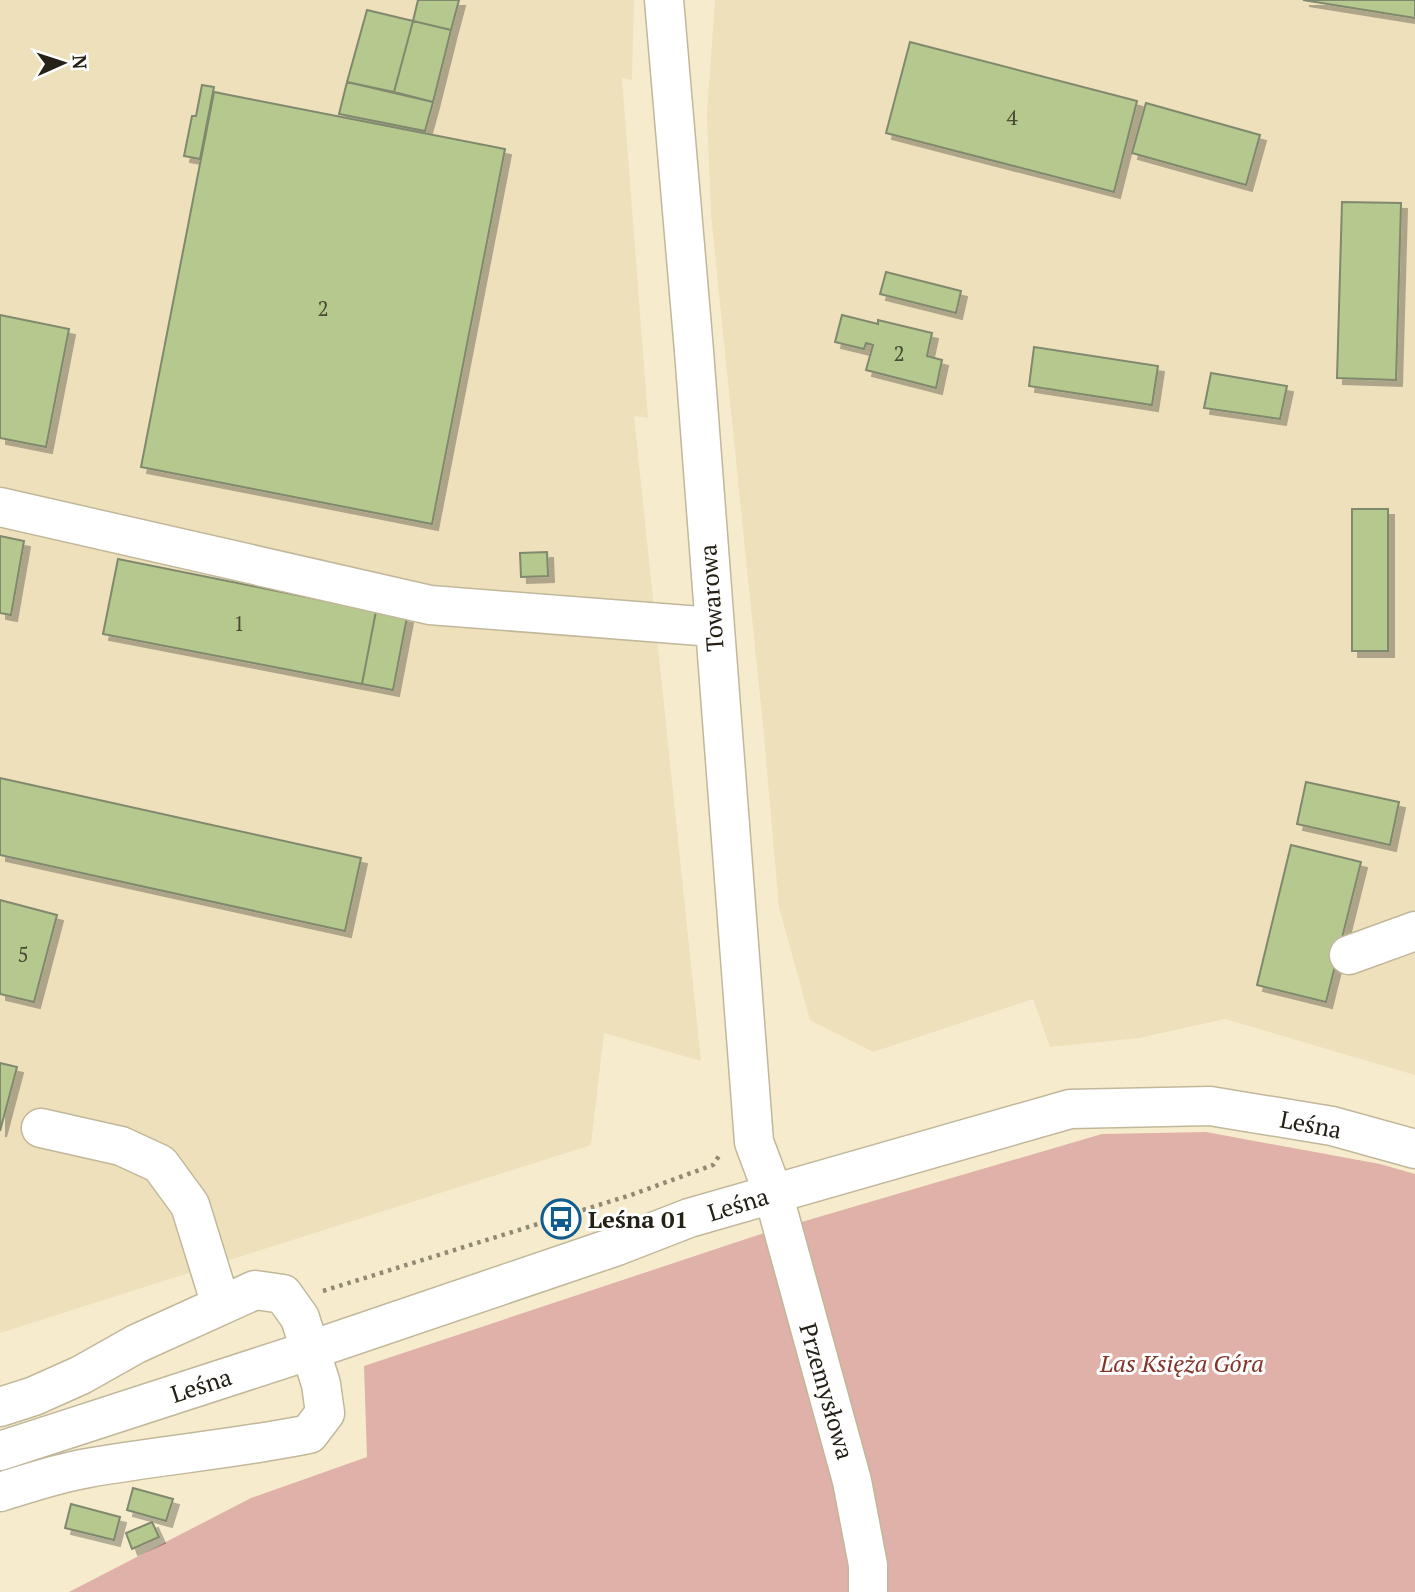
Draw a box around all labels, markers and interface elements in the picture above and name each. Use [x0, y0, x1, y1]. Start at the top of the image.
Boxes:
north arrow [28, 28, 98, 98]
text: N [68, 54, 93, 71]
house number: 4 [1006, 103, 1018, 131]
house number: 2 [317, 294, 329, 322]
house number: 2 [893, 339, 905, 367]
street label: Towarowa [691, 543, 731, 653]
house number: 1 [233, 609, 245, 637]
house number: 5 [17, 940, 29, 968]
street label: Leśna [1278, 1102, 1344, 1146]
street label: Leśna [704, 1180, 772, 1228]
bus stop icon: Leśna 01 [540, 1198, 582, 1240]
place label: Leśna 01 [588, 1203, 688, 1235]
street label: Przemysłowa [792, 1319, 862, 1463]
park label: Las Księża Góra [1099, 1347, 1264, 1379]
street label: Leśna [167, 1360, 235, 1410]

